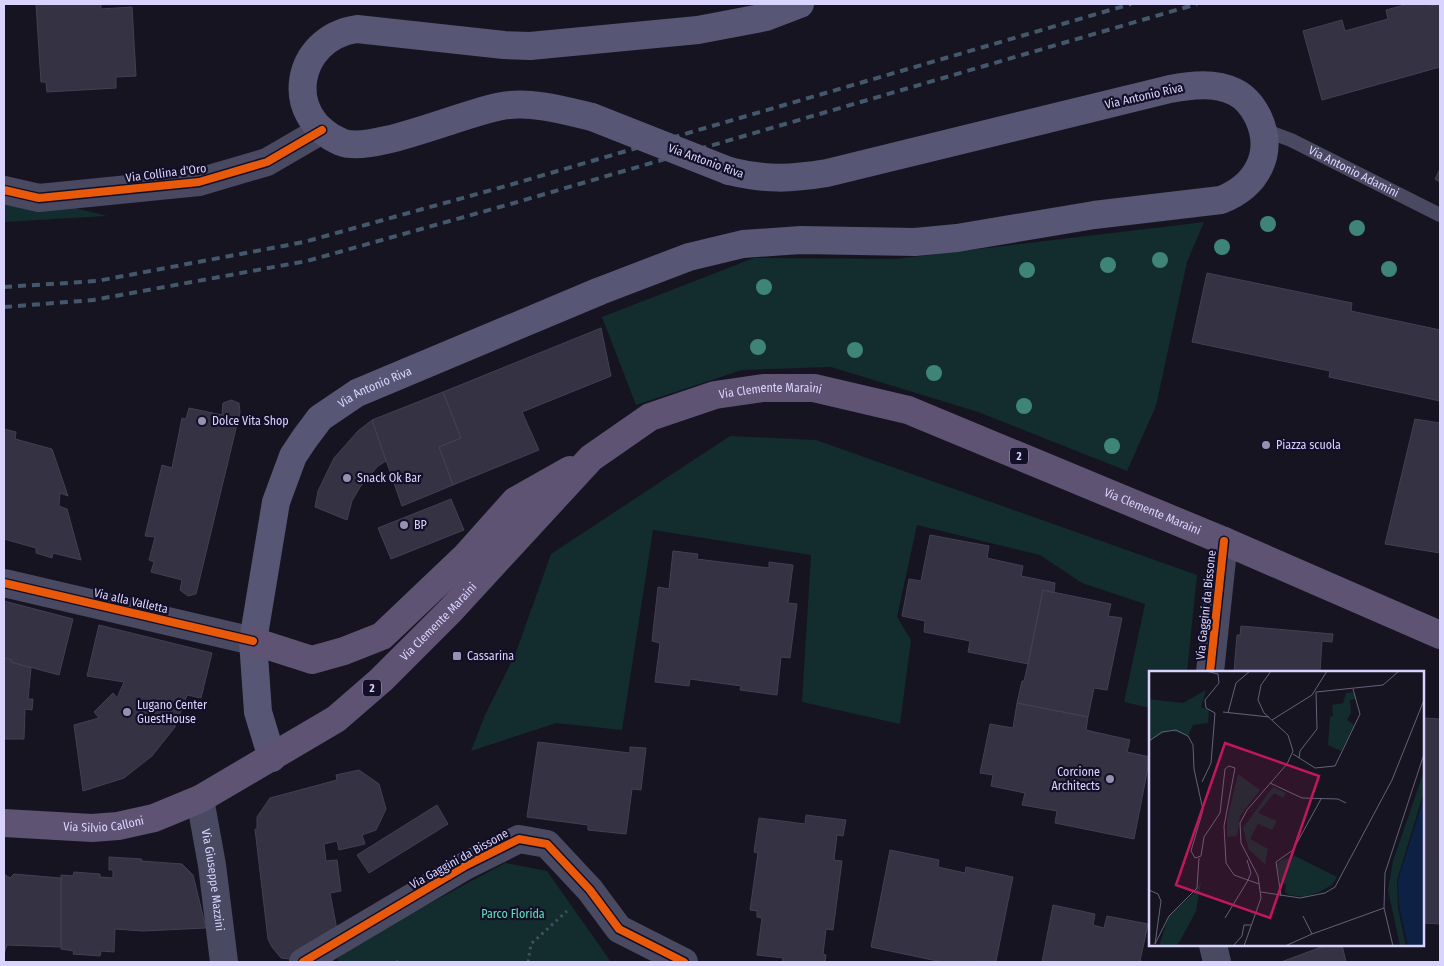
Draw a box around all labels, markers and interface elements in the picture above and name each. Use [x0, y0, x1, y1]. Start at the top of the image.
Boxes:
street label: Via Antonio Riva [1104, 80, 1184, 112]
street label: Via Antonio Riva [666, 141, 746, 181]
street label: Via Antonio Adamini [1306, 143, 1401, 200]
street label: Via Collina d'Oro [125, 161, 207, 185]
street label: Via Antonio Riva [335, 364, 414, 411]
street label: Via Clemente Maraini [718, 381, 823, 401]
place label: Dolce Vita Shop [212, 414, 289, 428]
marker: Dolce Vita Shop [196, 415, 208, 427]
place label: Piazza scuola [1276, 438, 1341, 452]
marker: Piazza scuola [1260, 439, 1272, 451]
road number: 2 [1010, 448, 1028, 464]
place label: Snack Ok Bar [357, 471, 422, 485]
marker: Snack Ok Bar [341, 472, 353, 484]
street label: Via Clemente Maraini [1102, 485, 1203, 538]
place label: BP [414, 518, 427, 532]
marker: BP [398, 519, 410, 531]
street label: Via Gaggini da Bissone [1193, 549, 1219, 661]
street label: Via Clemente Maraini [397, 580, 480, 664]
street label: Via alla Valletta [92, 586, 170, 616]
place label: Cassarina [467, 649, 514, 663]
marker: Cassarina [451, 650, 463, 662]
inset map [1149, 671, 1424, 946]
road number: 2 [363, 680, 381, 696]
place label: Lugano Center GuestHouse [137, 698, 208, 726]
marker: Lugano Center GuestHouse [121, 706, 133, 718]
place label: Corcione Architects [1051, 765, 1100, 793]
marker: Corcione Architects [1104, 773, 1116, 785]
street label: Via Silvio Calloni [63, 813, 145, 835]
street label: Via Gaggini da Bissone [407, 826, 511, 892]
street label: Via Giuseppe Mazzini [199, 828, 227, 932]
park label: Parco Florida [481, 907, 545, 921]

